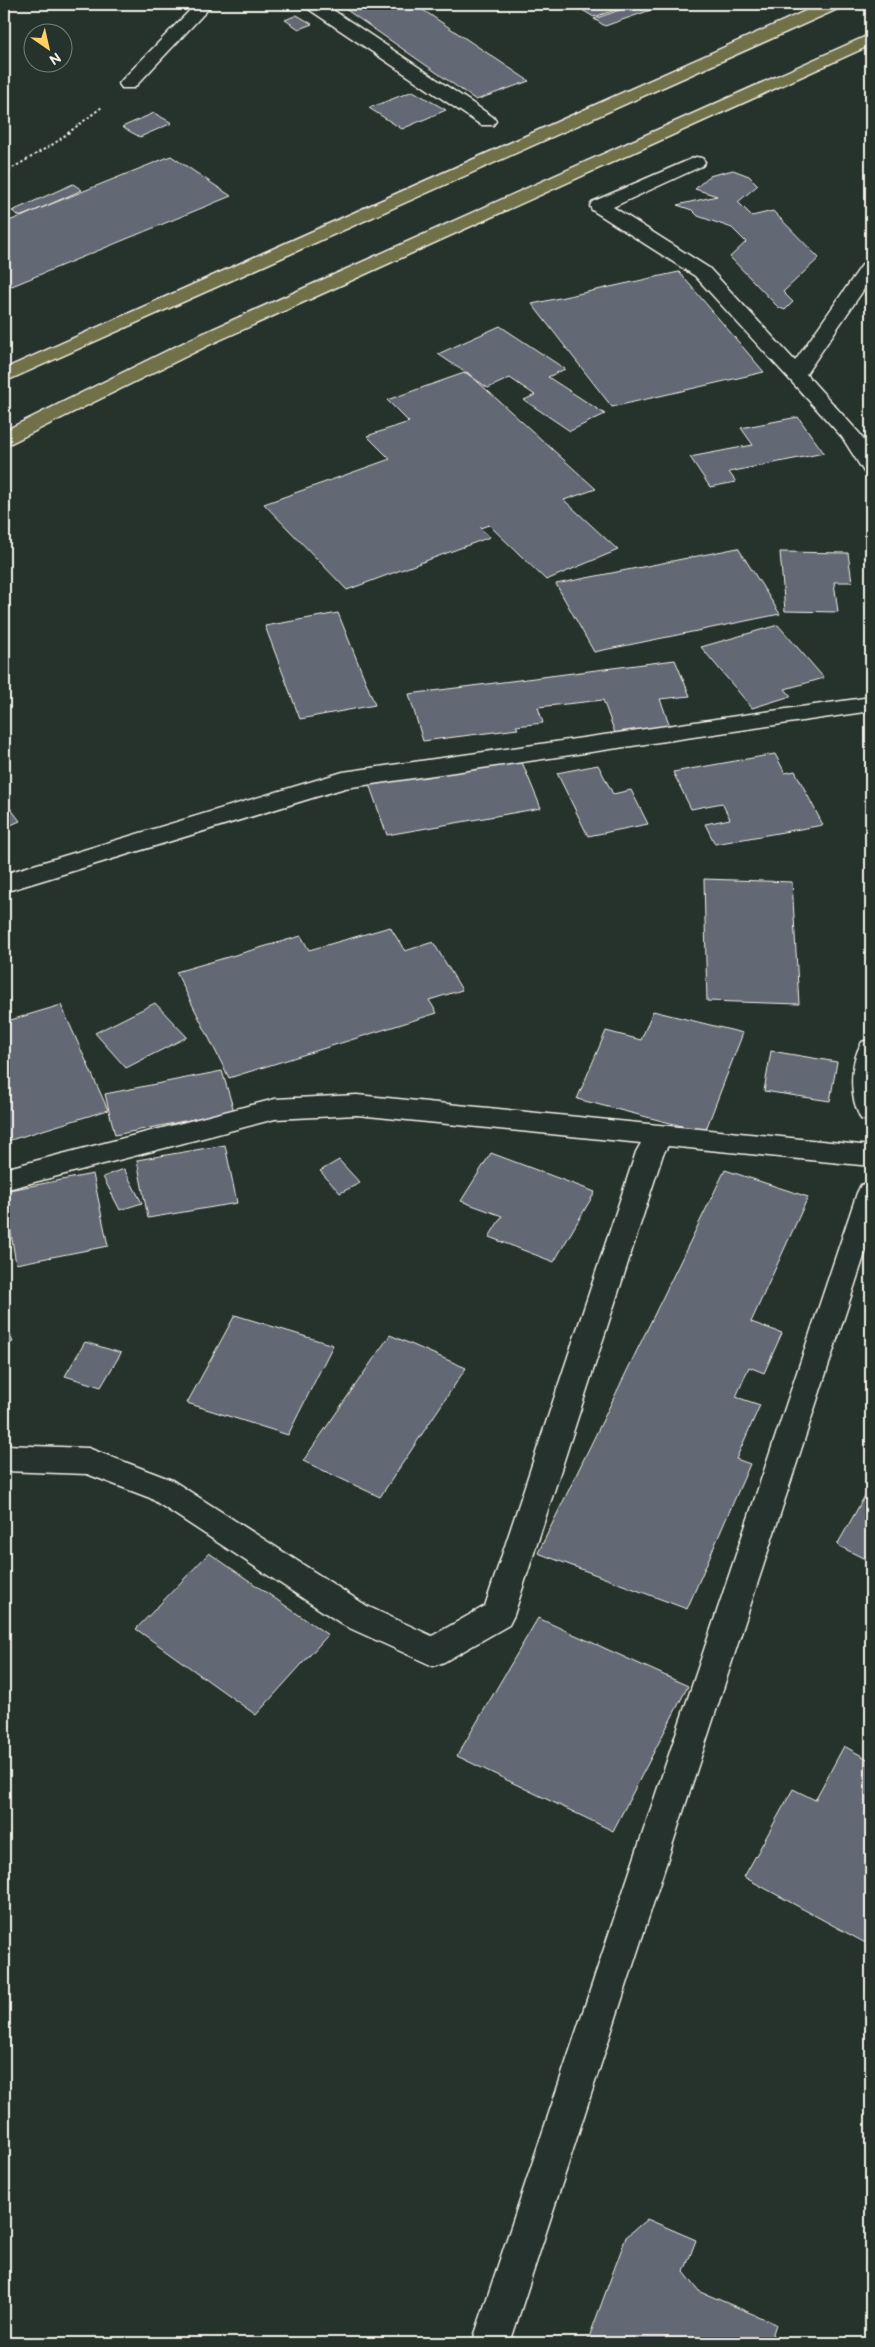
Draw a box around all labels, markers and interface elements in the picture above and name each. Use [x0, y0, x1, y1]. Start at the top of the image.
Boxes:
north arrow [22, 22, 72, 72]
text: N [46, 48, 64, 68]

